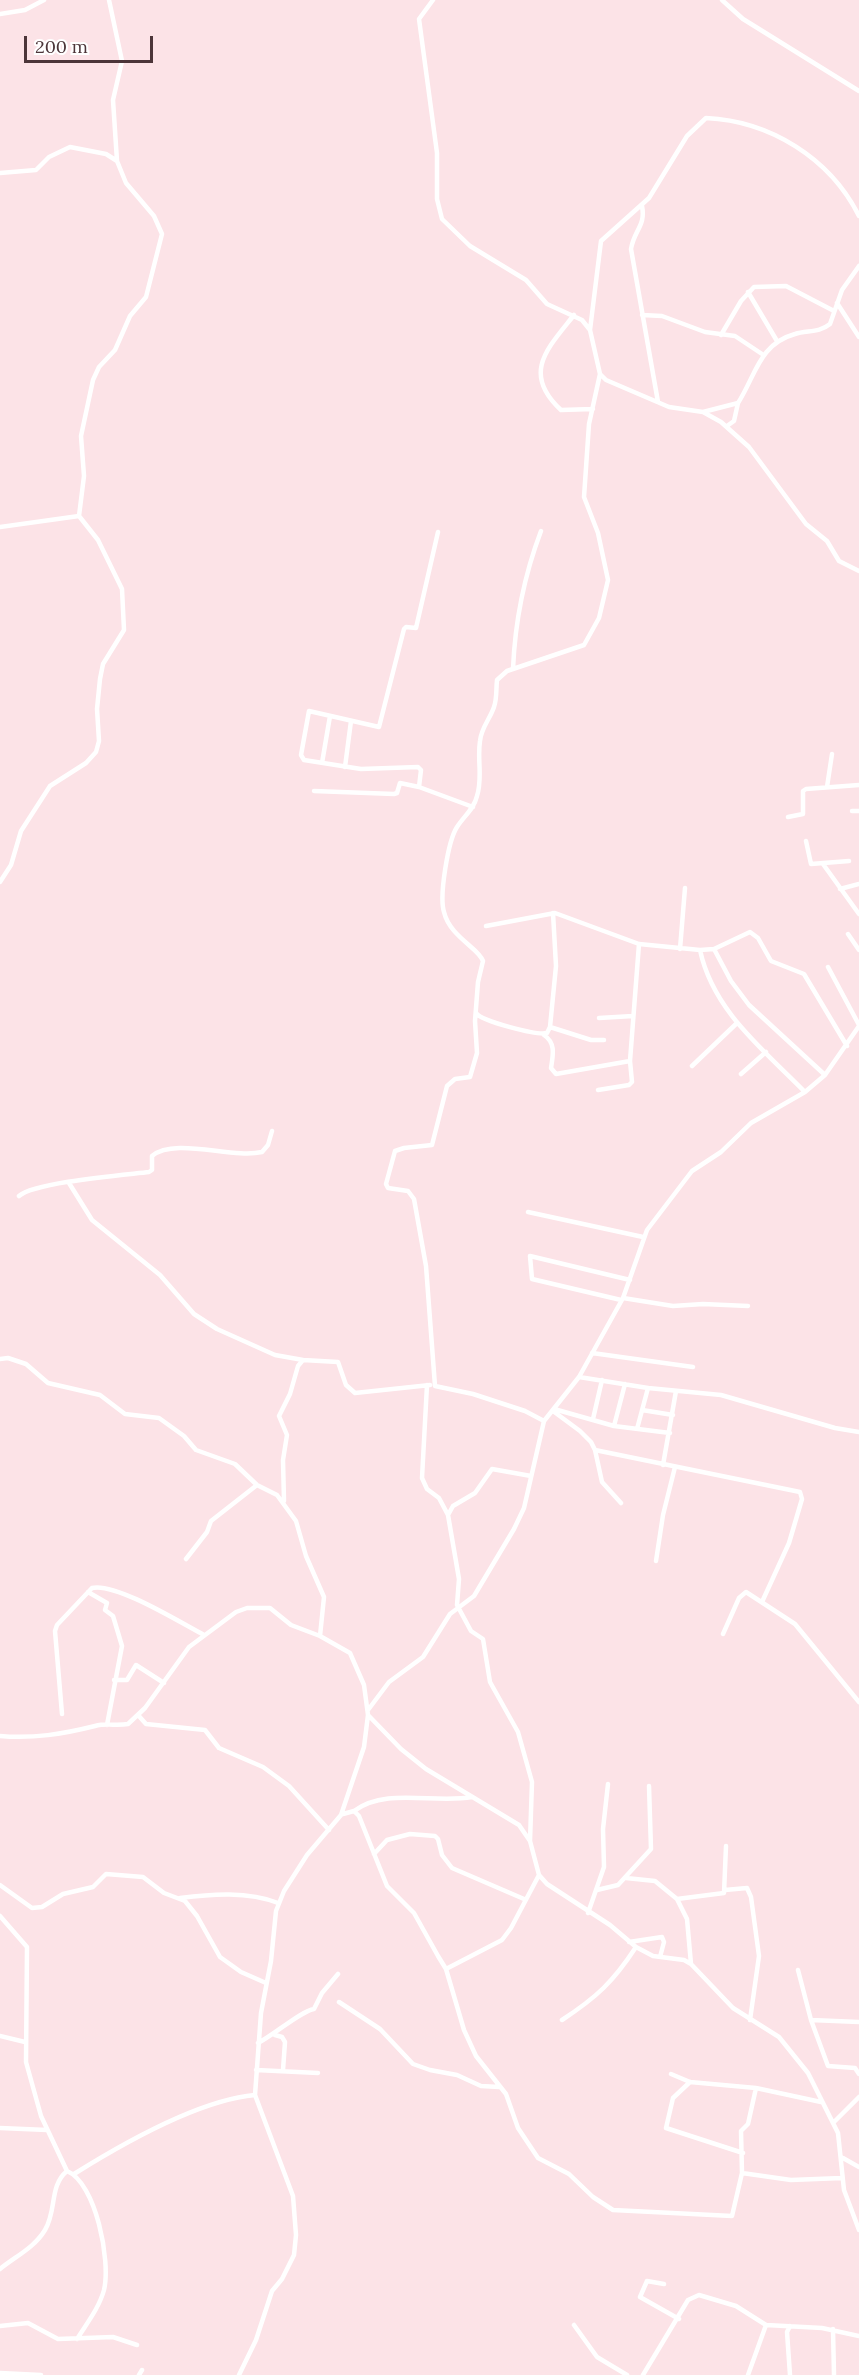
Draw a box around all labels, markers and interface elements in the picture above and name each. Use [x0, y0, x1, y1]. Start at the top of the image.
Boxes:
scale bar [27, 24, 156, 62]
text: 200 m [35, 35, 88, 58]

